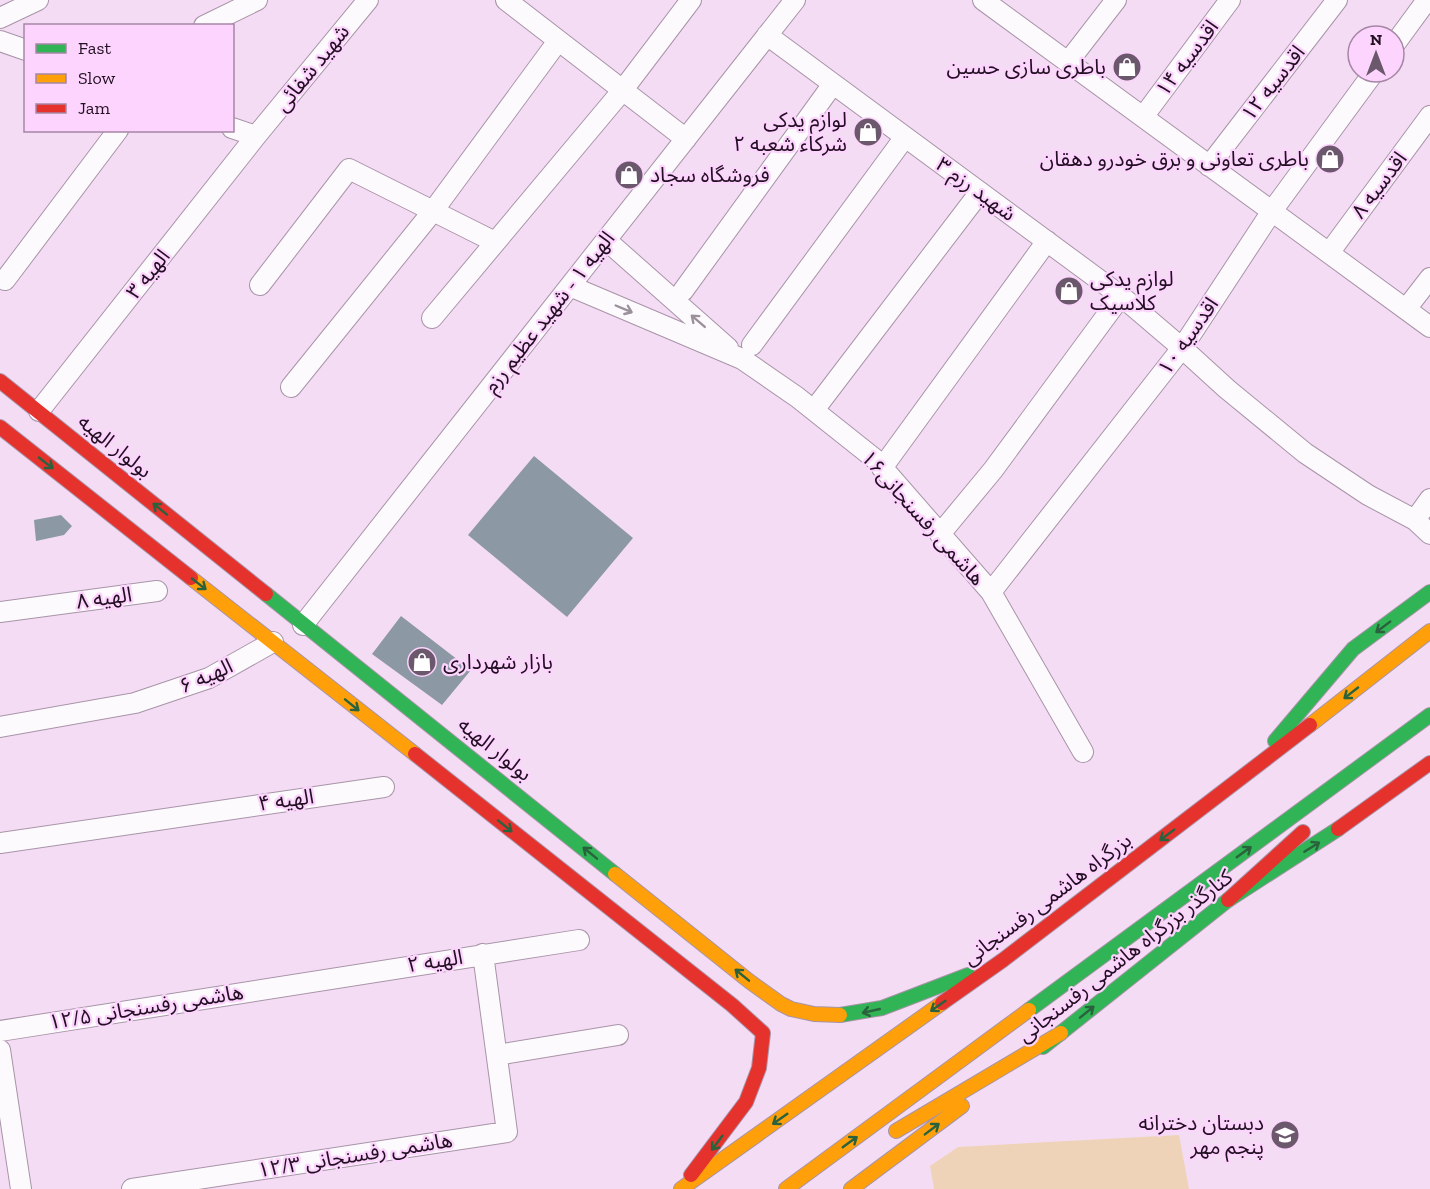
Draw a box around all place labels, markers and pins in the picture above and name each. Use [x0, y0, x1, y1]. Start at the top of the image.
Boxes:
shop icon: باطری سازی حسین [1111, 51, 1143, 83]
place label: باطری سازی حسین [947, 54, 1106, 79]
place label: لوازم یدکی شرکاء شعبه ۲ [733, 107, 847, 156]
shop icon: لوازم یدکی شرکاء شعبه ۲ [852, 116, 884, 148]
shop icon: باطری تعاونی و برق خودرو دهقان [1314, 143, 1346, 175]
place label: باطری تعاونی و برق خودرو دهقان [1040, 146, 1309, 171]
shop icon: فروشگاه سجاد [613, 159, 645, 191]
place label: فروشگاه سجاد [650, 162, 770, 187]
place label: لوازم یدکی کلاسیک [1090, 266, 1174, 315]
shop icon: لوازم یدکی کلاسیک [1053, 275, 1085, 307]
shop icon: بازار شهرداری [406, 646, 438, 678]
place label: بازار شهرداری [443, 649, 553, 674]
place label: دبستان دخترانه پنجم مهر [1139, 1110, 1264, 1162]
school or university icon: دبستان دخترانه پنجم مهر [1269, 1119, 1301, 1151]

